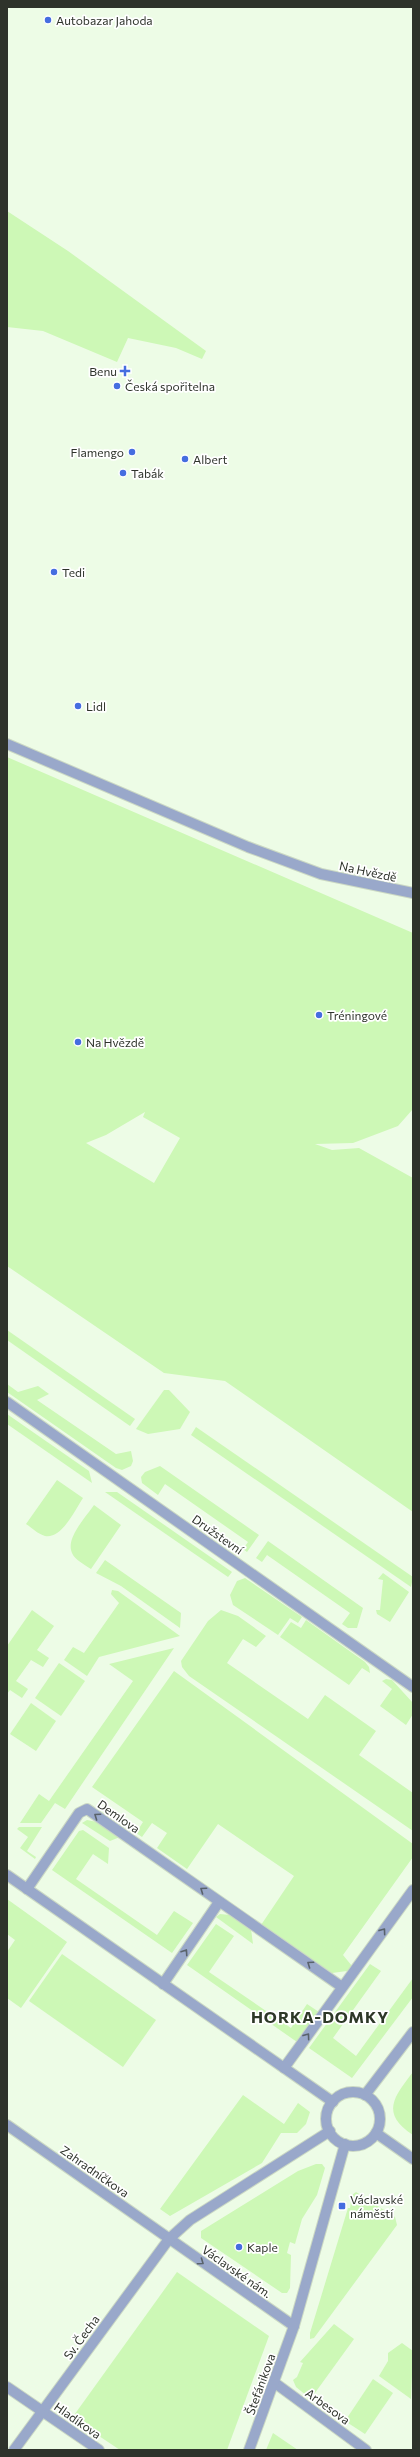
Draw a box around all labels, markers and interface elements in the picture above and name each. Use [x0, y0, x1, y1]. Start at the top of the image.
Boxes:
place label: Autobazar Jahoda [56, 13, 153, 28]
marker: Autobazar Jahoda [43, 15, 53, 25]
place label: Benu [89, 364, 117, 378]
marker: Benu [120, 366, 130, 376]
place label: Česká spořitelna [125, 379, 215, 393]
marker: Česká spořitelna [112, 381, 122, 391]
place label: Flamengo [71, 445, 124, 459]
marker: Flamengo [127, 447, 137, 457]
place label: Albert [193, 452, 228, 466]
marker: Albert [180, 454, 190, 464]
place label: Tabák [131, 466, 164, 480]
marker: Tabák [118, 468, 128, 478]
place label: Tedi [62, 565, 85, 579]
marker: Tedi [49, 567, 59, 577]
place label: Lidl [86, 699, 106, 713]
marker: Lidl [73, 701, 83, 711]
street label: Na Hvězdě [338, 858, 398, 884]
place label: Tréningové [327, 1008, 387, 1022]
marker: Tréningové [314, 1010, 324, 1020]
place label: Na Hvězdě [86, 1035, 144, 1049]
marker: Na Hvězdě [73, 1037, 83, 1047]
street label: Družstevní [190, 1511, 247, 1557]
street label: Demlova [95, 1797, 143, 1835]
one-way arrow [94, 1814, 101, 1821]
one-way arrow [200, 1887, 207, 1895]
one-way arrow [378, 1928, 386, 1935]
one-way arrow [180, 1949, 187, 1956]
one-way arrow [307, 1961, 314, 1969]
district label: HORKA-DOMKY [251, 2007, 389, 2026]
one-way arrow [302, 2034, 309, 2041]
street label: Zahradníčkova [58, 2142, 132, 2200]
place label: Václavské náměstí [350, 2192, 403, 2220]
marker: Václavské náměstí [337, 2201, 347, 2211]
place label: Kaple [247, 2240, 278, 2254]
street label: Václavské nám. [199, 2242, 275, 2300]
marker: Kaple [234, 2242, 244, 2252]
one-way arrow [197, 2257, 204, 2265]
street label: Sv. Čecha [60, 2312, 102, 2362]
street label: Štefánikova [242, 2351, 278, 2417]
street label: Arbesova [303, 2385, 353, 2427]
street label: Hladíkova [52, 2399, 104, 2441]

